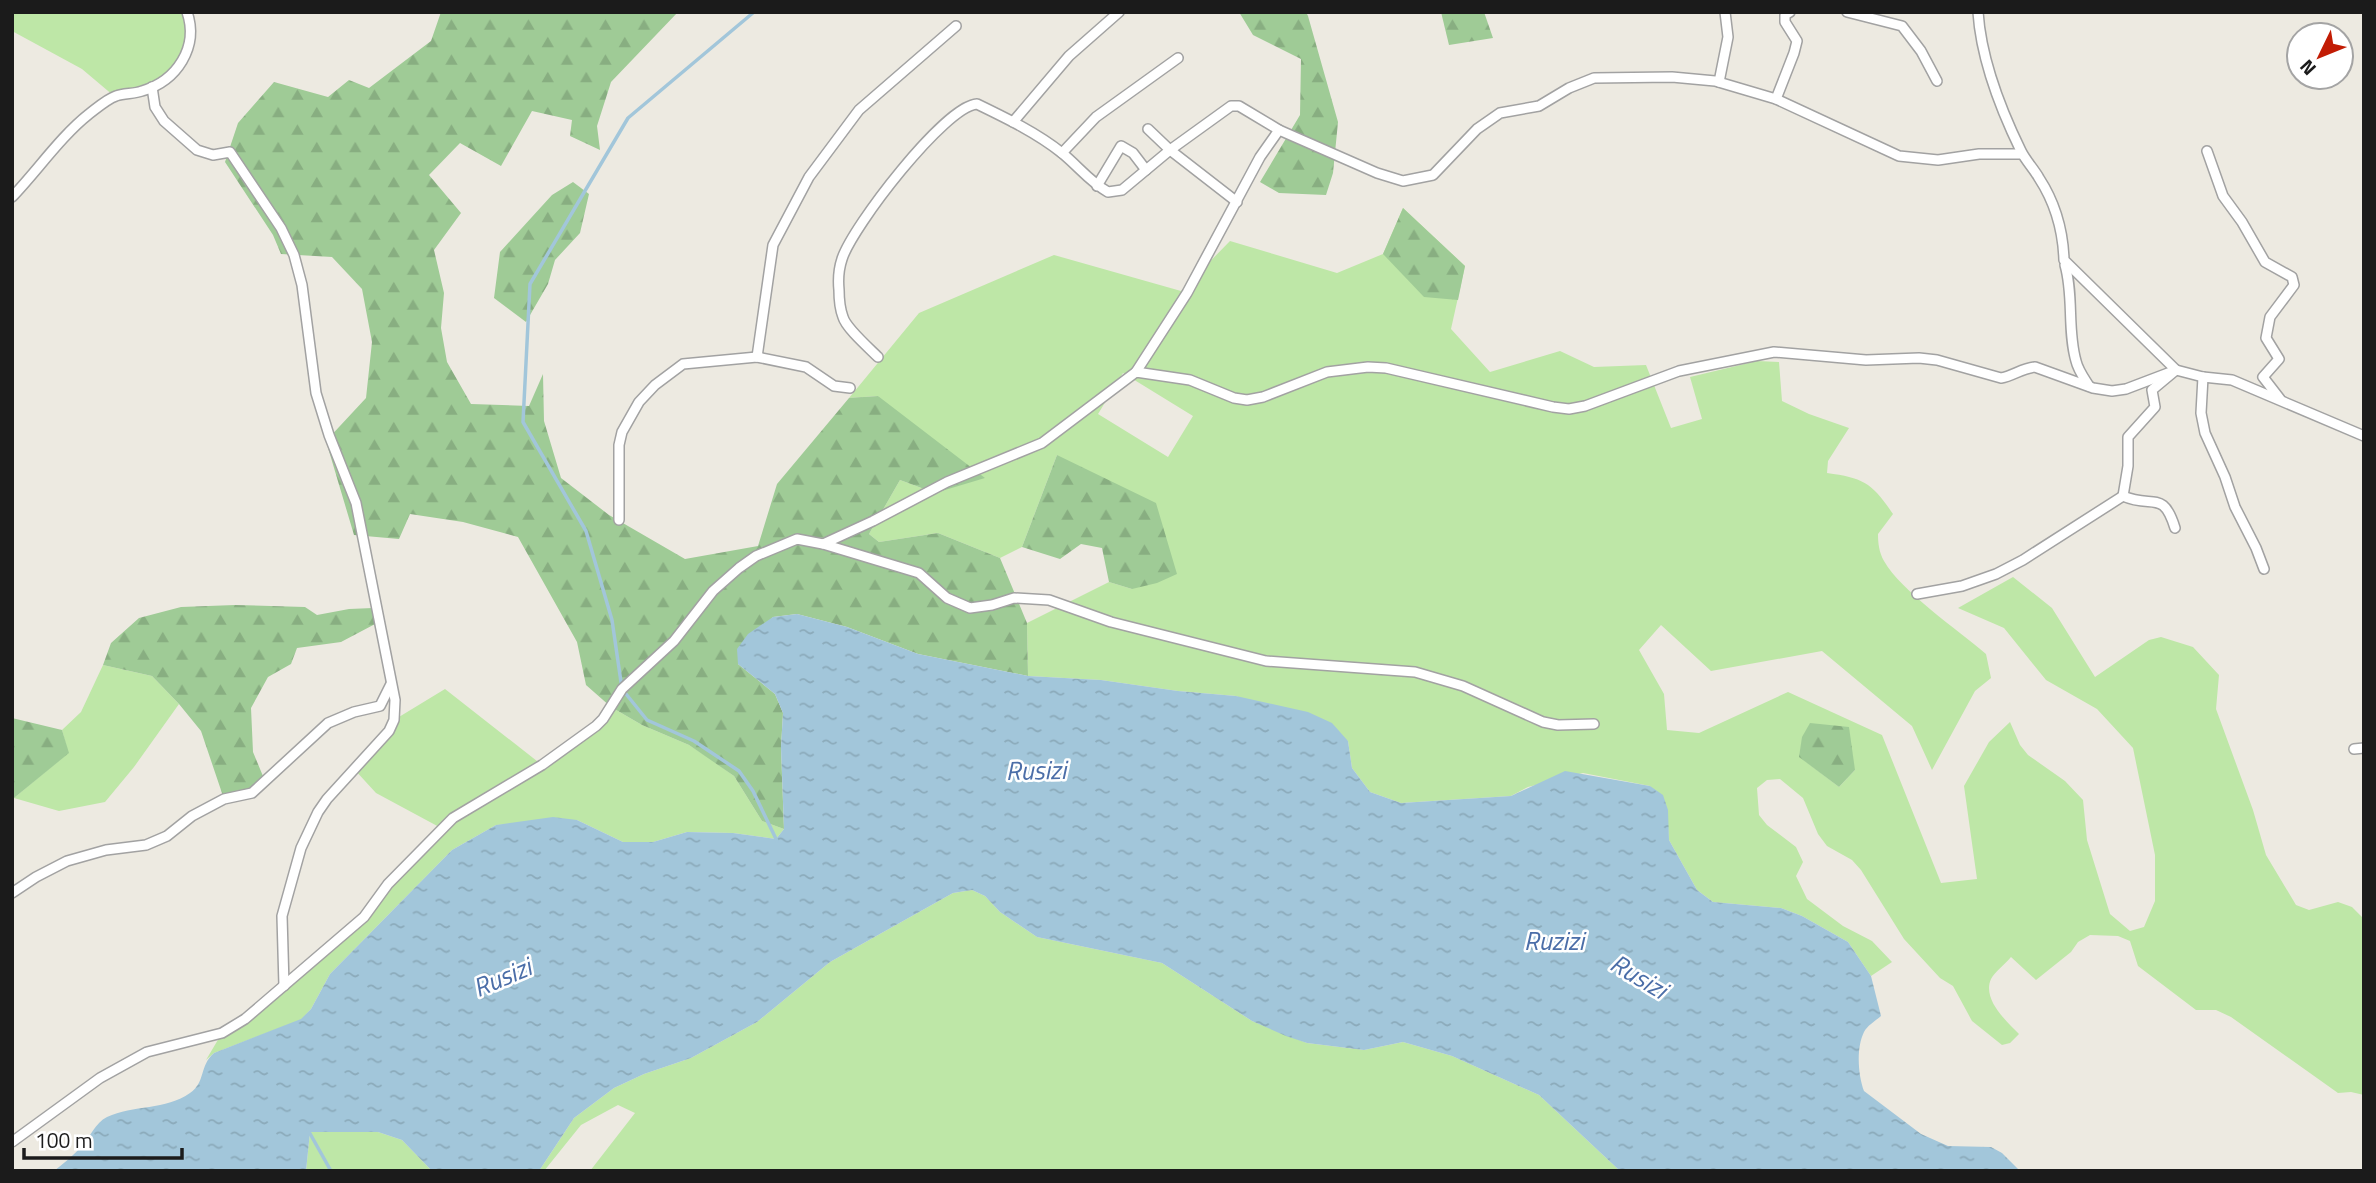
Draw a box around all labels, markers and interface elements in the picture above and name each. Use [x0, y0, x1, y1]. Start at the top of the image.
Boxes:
north arrow [2285, 21, 2355, 91]
text: N [2292, 53, 2322, 83]
water label: Rusizi [1005, 750, 1069, 790]
water label: Ruzizi [1524, 921, 1587, 960]
water label: Rusizi [1603, 944, 1677, 1010]
water label: Rusizi [467, 946, 540, 1007]
scale bar [24, 1116, 182, 1160]
text: 100 m [35, 1124, 92, 1156]

